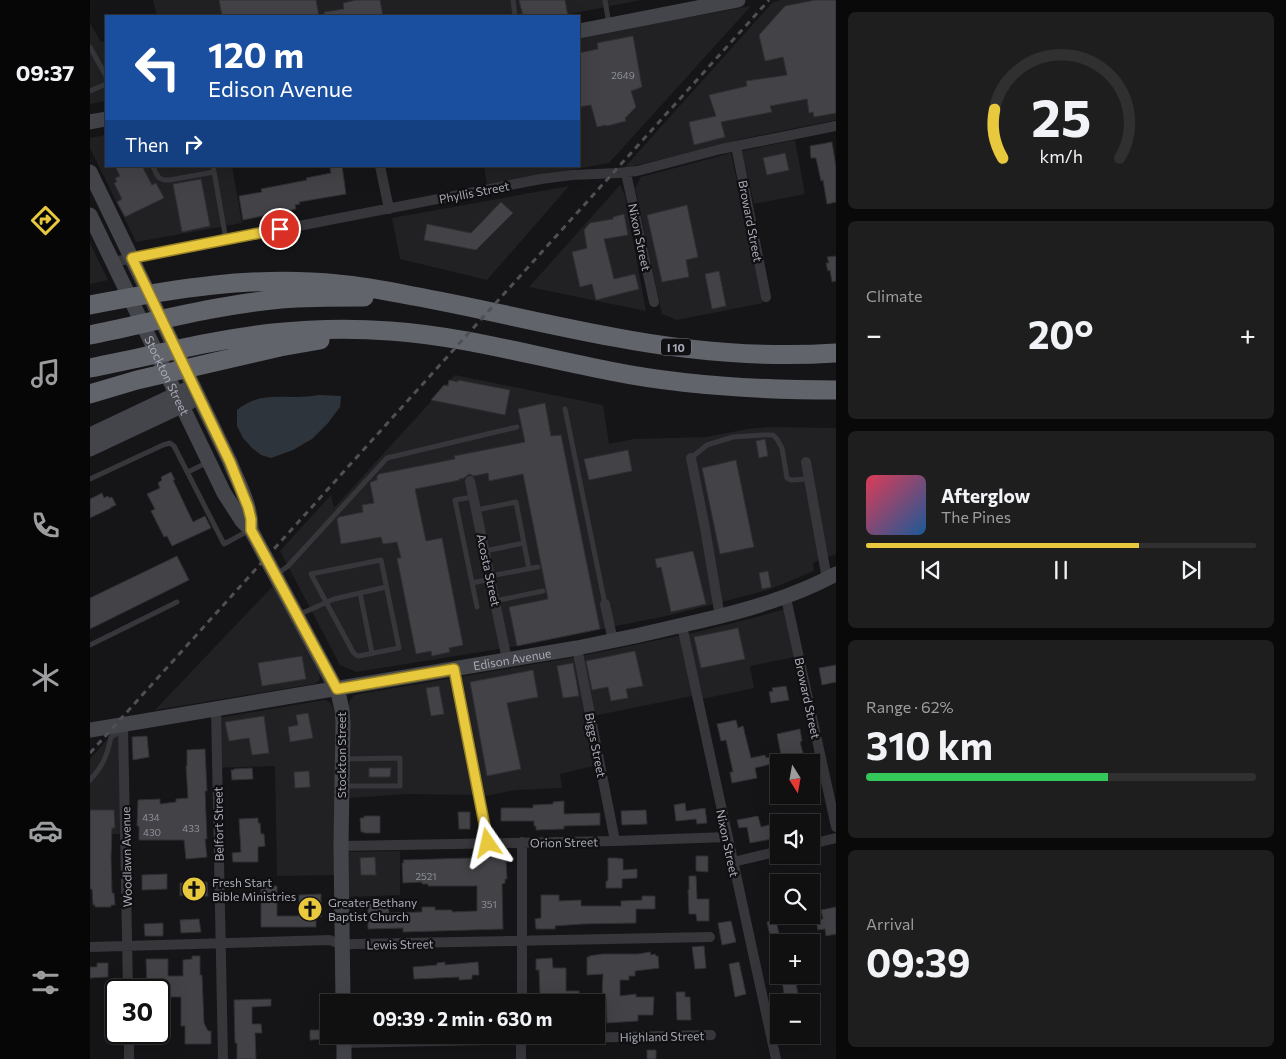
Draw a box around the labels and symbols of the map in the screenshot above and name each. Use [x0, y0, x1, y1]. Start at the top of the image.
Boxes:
house number: 2649 [611, 69, 635, 81]
street label: Phyllis Street [438, 178, 510, 206]
street label: Broward Street [736, 179, 766, 263]
street label: Nixon Street [626, 202, 654, 272]
pin [259, 208, 301, 250]
street label: Stockton Street [142, 333, 192, 417]
road number: I 10 [661, 338, 691, 356]
street label: Acosta Street [474, 532, 504, 608]
street label: Edison Avenue [472, 645, 552, 672]
street label: Broward Street [793, 656, 823, 740]
street label: Stockton Street [334, 712, 348, 798]
street label: Biggs Street [583, 712, 609, 779]
north arrow [770, 754, 820, 804]
street label: Belfort Street [210, 786, 226, 861]
street label: Woodlawn Avenue [118, 807, 134, 907]
street label: Nixon Street [714, 808, 742, 878]
house number: 434 [142, 811, 160, 823]
position arrow [461, 816, 513, 868]
house number: 433 [182, 822, 200, 834]
house number: 430 [143, 826, 161, 838]
street label: Orion Street [530, 834, 598, 850]
house number: 2521 [415, 870, 437, 882]
place label: Fresh Start Bible Ministries [212, 875, 296, 903]
church icon: Fresh Start Bible Ministries [181, 876, 207, 902]
place label: Greater Bethany Baptist Church [328, 895, 417, 923]
church icon: Greater Bethany Baptist Church [297, 896, 323, 922]
house number: 351 [481, 898, 497, 910]
street label: Lewis Street [366, 936, 434, 952]
speed limit sign: 30 [105, 979, 170, 1044]
street label: Highland Street [619, 1028, 705, 1044]

